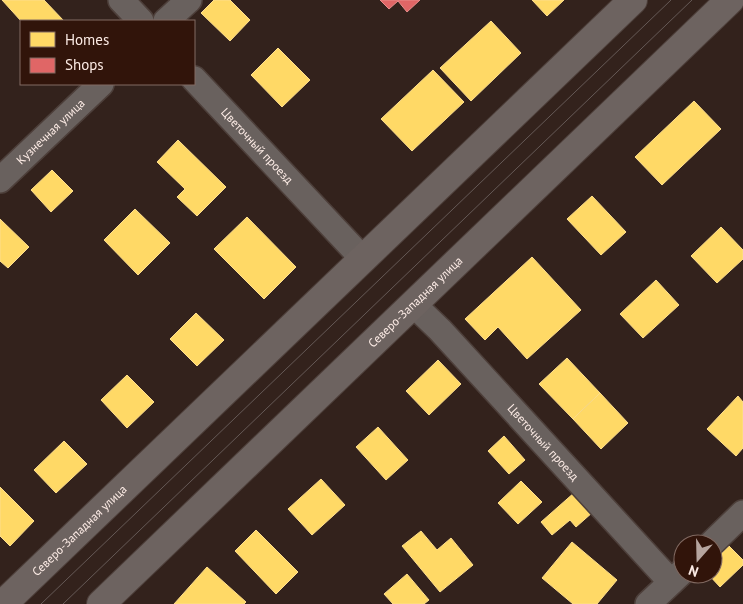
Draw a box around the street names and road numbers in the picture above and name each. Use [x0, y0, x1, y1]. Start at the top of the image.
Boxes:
street label: Кузнечная улица [13, 95, 88, 167]
street label: Цветочный проезд [218, 105, 297, 187]
street label: Северо-Западная улица [365, 253, 466, 350]
street label: Цветочный проезд [505, 401, 583, 484]
street label: Северо-Западная улица [29, 482, 130, 579]

